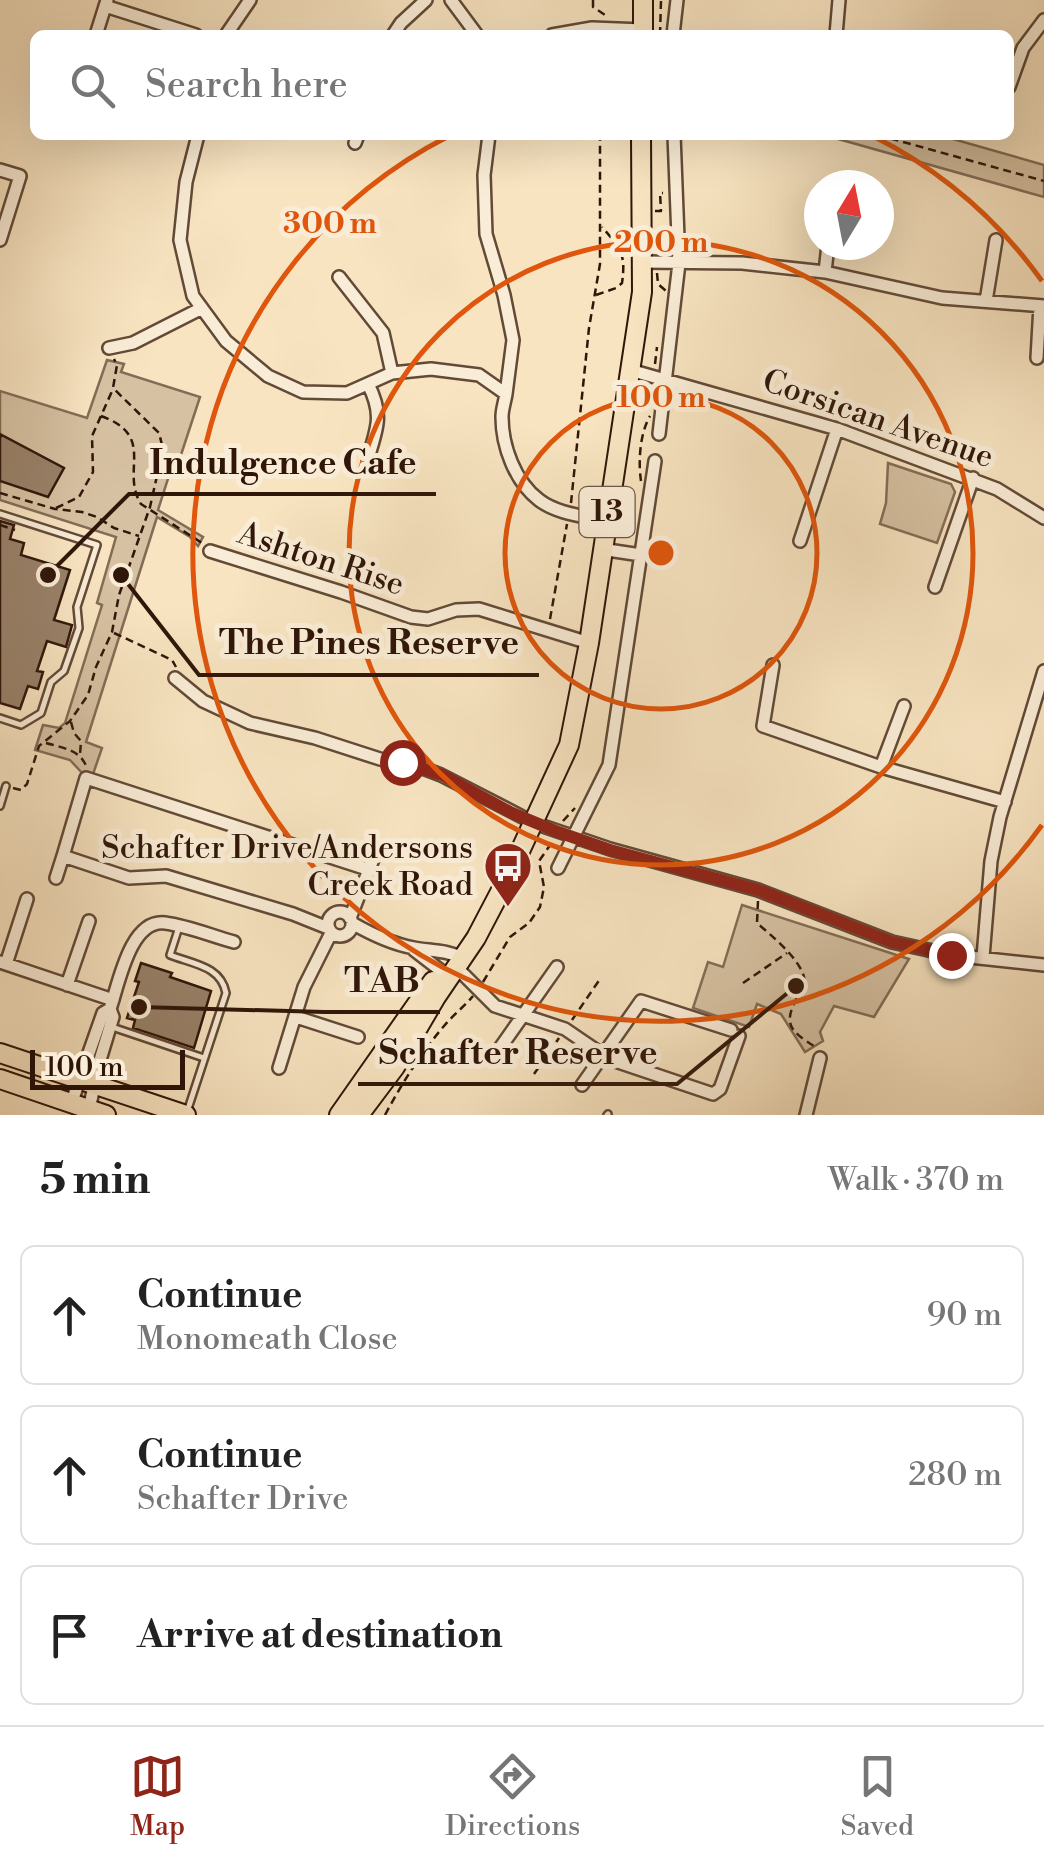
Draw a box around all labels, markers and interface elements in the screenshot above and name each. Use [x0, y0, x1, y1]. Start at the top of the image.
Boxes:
search box [30, 30, 1014, 140]
icon: search [65, 58, 120, 113]
text: Search here [145, 62, 348, 109]
north arrow [804, 170, 894, 260]
text: 300 m [283, 205, 377, 243]
text: 200 m [614, 224, 708, 262]
street label: Corsican Avenue [757, 361, 999, 477]
text: 100 m [616, 379, 706, 417]
callout: Indulgence Cafe [129, 429, 436, 494]
text: Indulgence Cafe [149, 442, 417, 485]
road number: 13 [580, 487, 634, 537]
street label: Ashton Rise [232, 513, 409, 605]
centre of rings [643, 535, 679, 571]
callout: The Pines Reserve [199, 610, 539, 675]
text: The Pines Reserve [219, 622, 519, 665]
route start [380, 740, 426, 786]
place label: Schafter Drive/Andersons Creek Road [101, 828, 473, 905]
bus stop icon: Schafter Drive/Andersons Creek Road [482, 840, 534, 908]
route end [929, 933, 975, 979]
callout: TAB [324, 947, 440, 1012]
text: TAB [344, 960, 420, 1003]
callout: Schafter Reserve [358, 1019, 677, 1084]
text: Schafter Reserve [378, 1032, 658, 1075]
scale bar [30, 1045, 185, 1090]
text: 100 m [45, 1050, 124, 1085]
text: 5 min [40, 1154, 150, 1207]
text: Walk · 370 m [828, 1160, 1004, 1200]
text: Continue [137, 1272, 302, 1319]
icon: ahead [42, 1288, 97, 1343]
text: 90 m [927, 1295, 1002, 1335]
text: Monomeath Close [137, 1319, 398, 1359]
text: Continue [137, 1432, 302, 1479]
icon: ahead [42, 1448, 97, 1503]
text: 280 m [908, 1455, 1002, 1495]
text: Schafter Drive [137, 1479, 348, 1519]
icon: arrive [42, 1608, 97, 1663]
text: Arrive at destination [137, 1612, 503, 1659]
tab: Map [130, 1749, 185, 1844]
tab: Directions [445, 1749, 580, 1844]
tab: Saved [840, 1749, 914, 1844]

